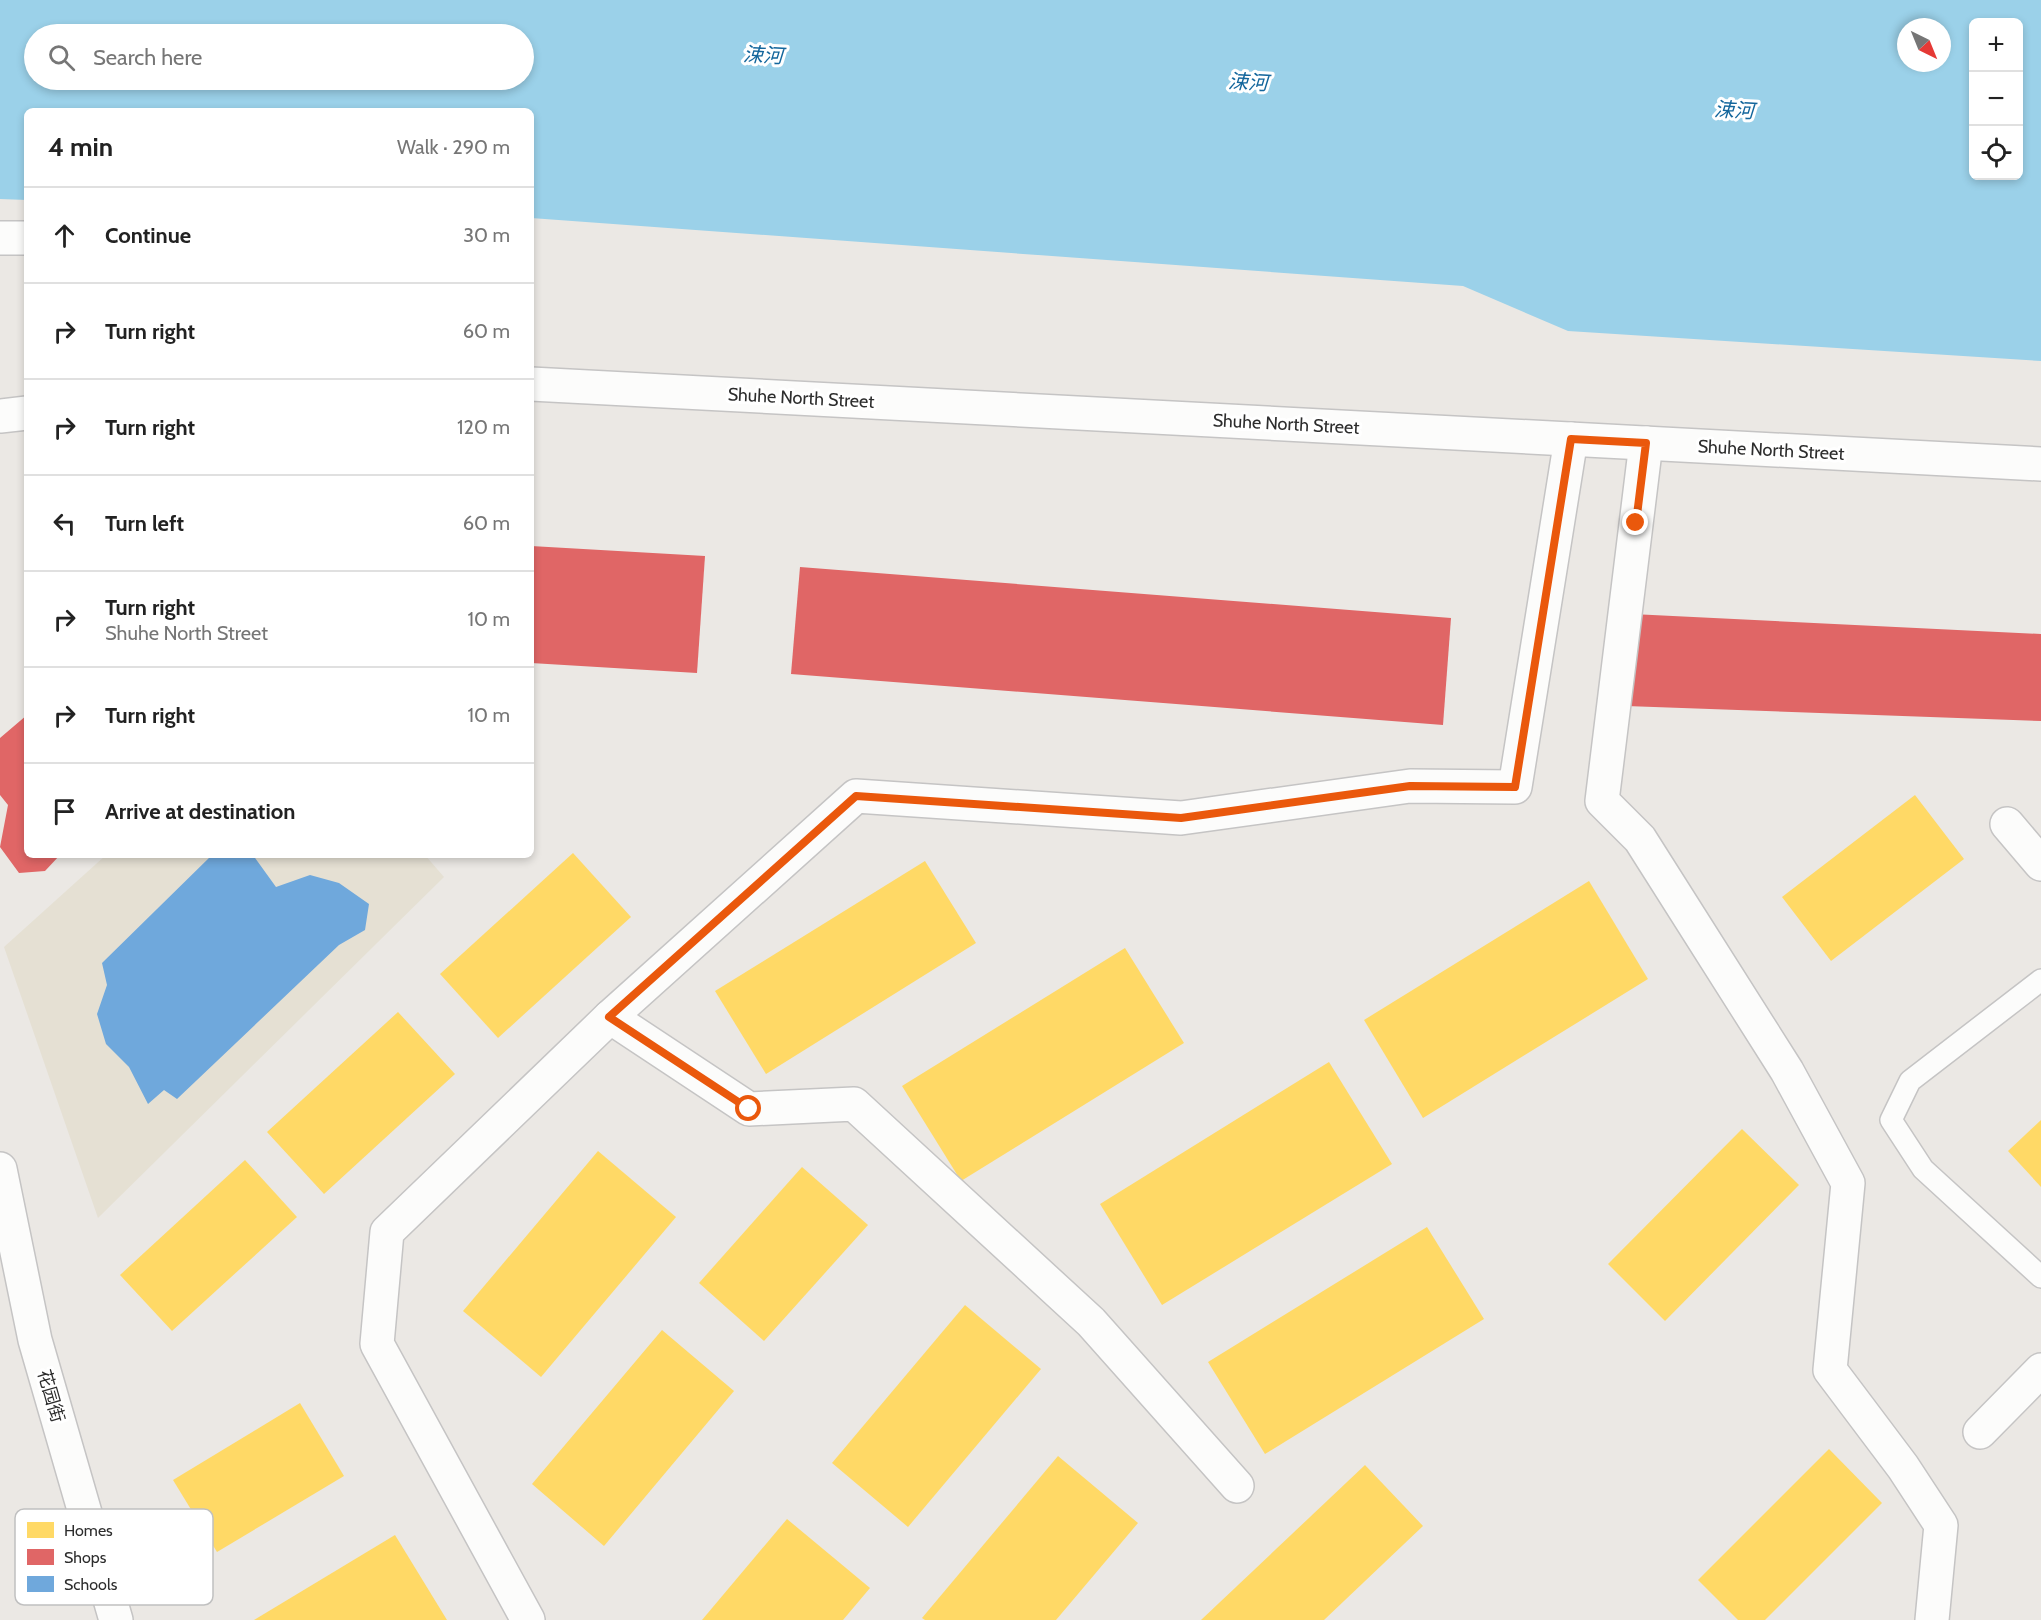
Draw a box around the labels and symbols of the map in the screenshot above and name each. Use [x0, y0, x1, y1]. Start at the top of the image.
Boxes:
north arrow [1897, 18, 1951, 72]
water label: 涑河 [742, 42, 788, 68]
water label: 涑河 [1227, 69, 1273, 95]
water label: 涑河 [1713, 97, 1759, 123]
street label: Shuhe North Street [727, 383, 875, 413]
street label: Shuhe North Street [1212, 409, 1360, 439]
street label: Shuhe North Street [1697, 435, 1845, 465]
route end [1622, 509, 1648, 535]
route start [735, 1095, 761, 1121]
street label: 花园街 [33, 1367, 69, 1425]
legend [15, 1509, 213, 1605]
text: Homes [64, 1521, 113, 1540]
text: Shops [64, 1548, 107, 1567]
text: Schools [64, 1575, 118, 1594]

